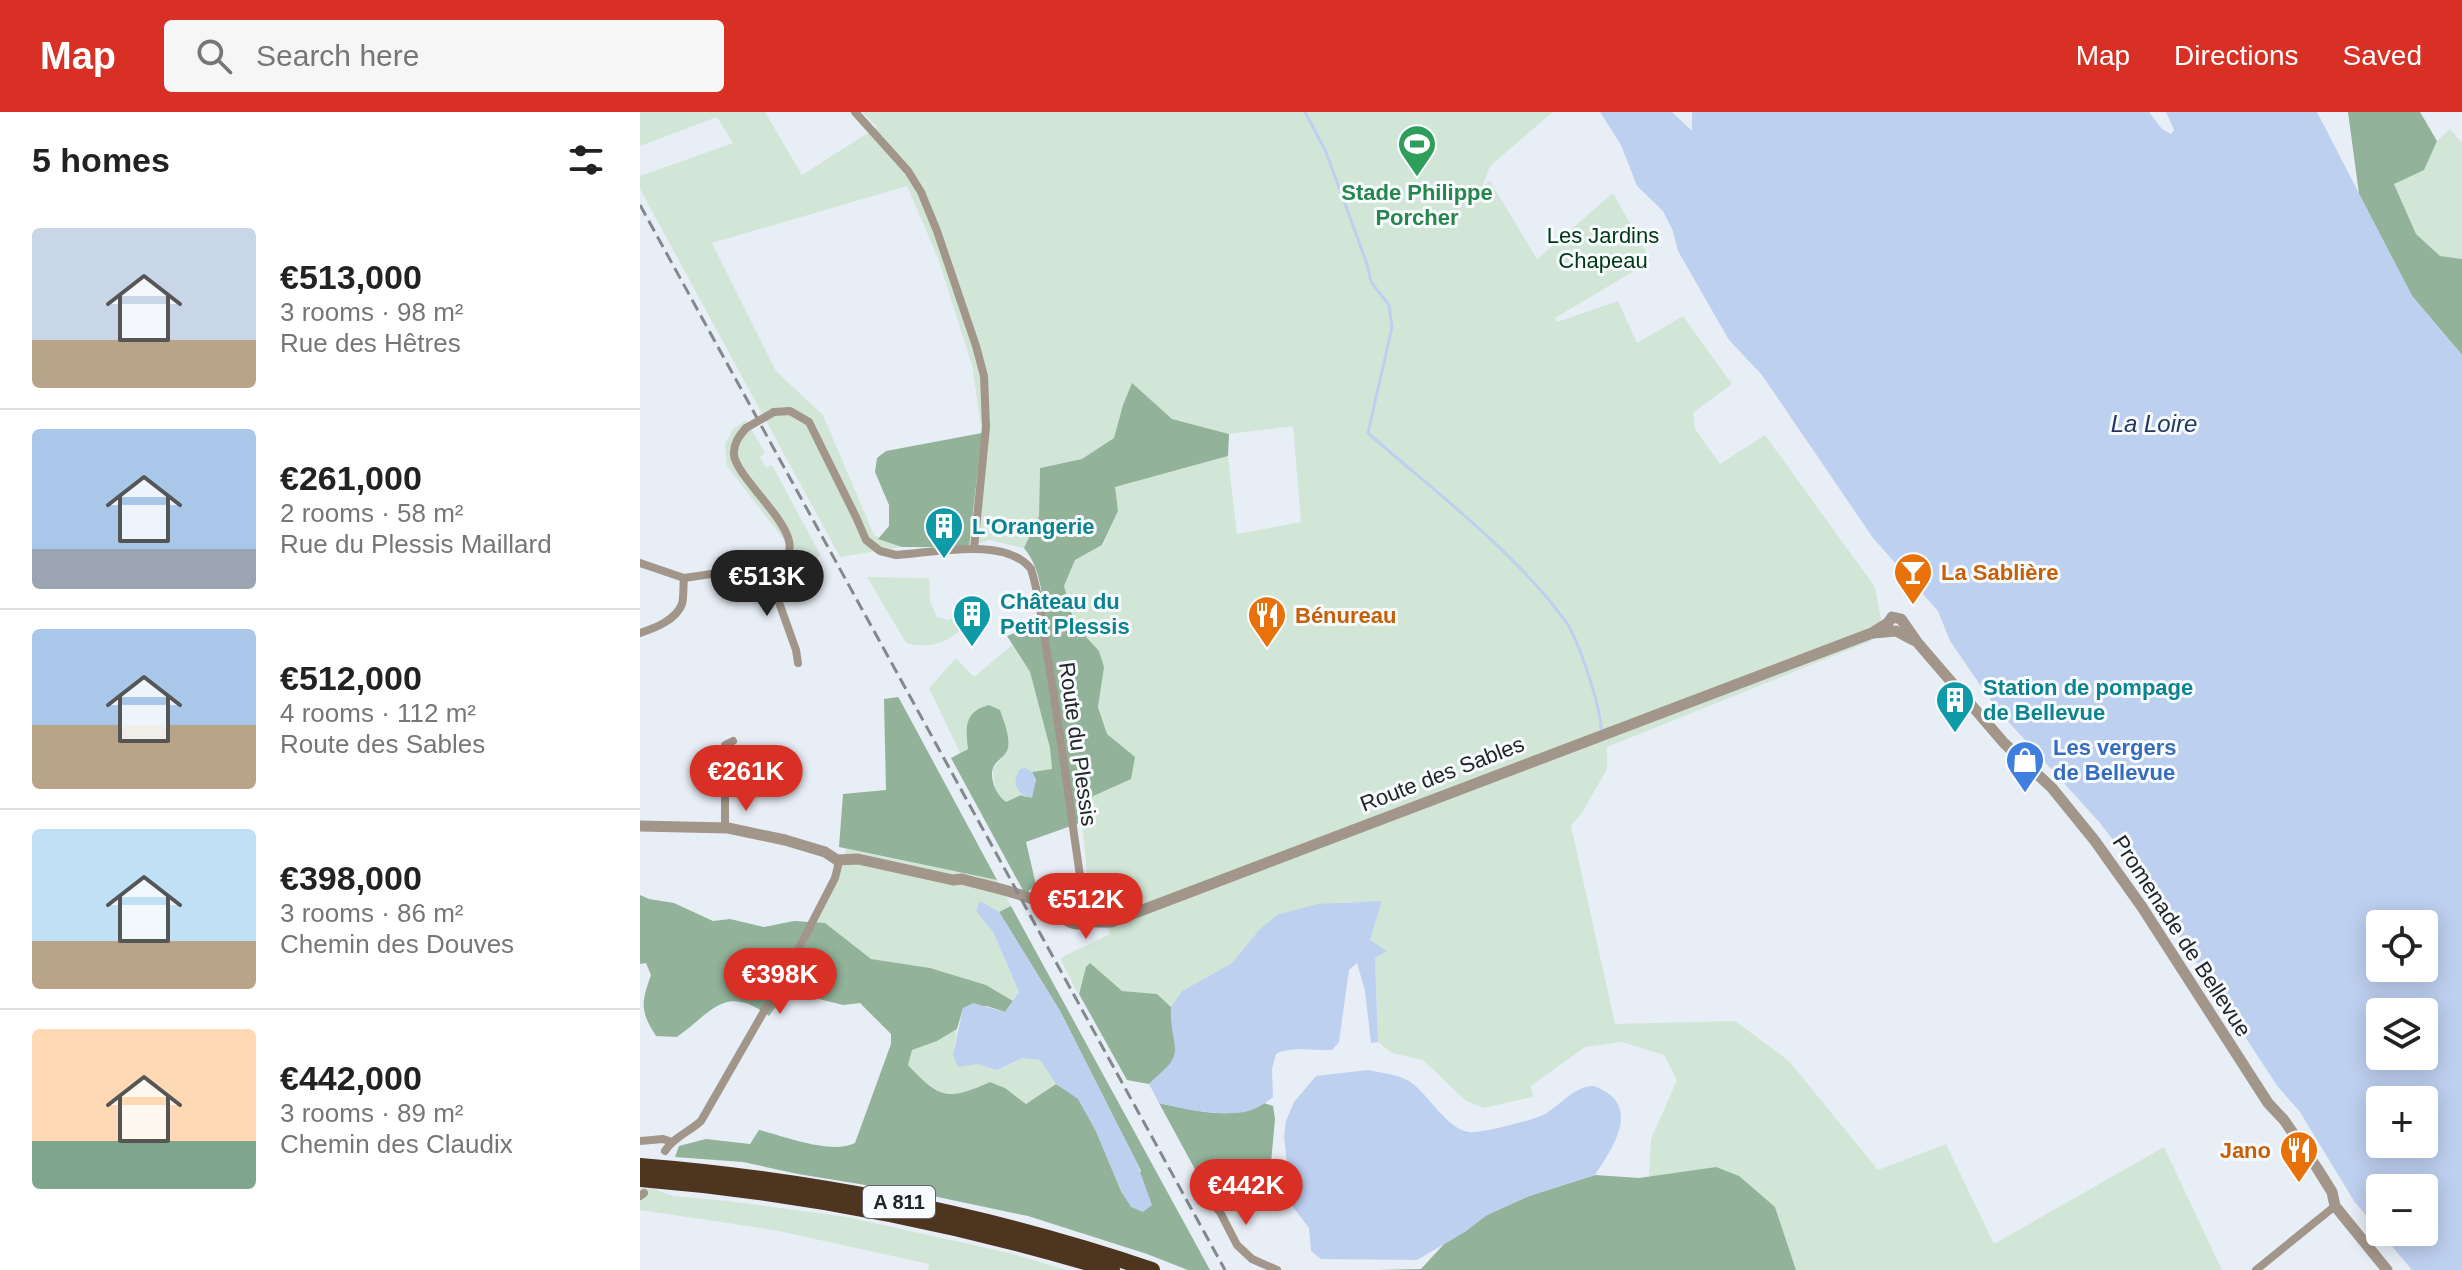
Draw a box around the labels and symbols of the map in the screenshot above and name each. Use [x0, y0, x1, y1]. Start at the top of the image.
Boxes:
sports icon: Stade Philippe Porcher [1396, 123, 1438, 178]
place label: Stade Philippe Porcher [1341, 180, 1493, 230]
park label: Les Jardins Chapeau [1547, 223, 1659, 273]
water label: La Loire [2111, 410, 2197, 437]
building icon: L'Orangerie [923, 505, 965, 560]
place label: L'Orangerie [972, 514, 1095, 539]
pin: €513K [711, 550, 823, 618]
bar icon: La Sablière [1892, 551, 1934, 606]
place label: La Sablière [1941, 560, 2058, 585]
place label: Château du Petit Plessis [1000, 589, 1130, 639]
building icon: Château du Petit Plessis [951, 593, 993, 648]
restaurant icon: Bénureau [1246, 594, 1288, 649]
place label: Bénureau [1295, 603, 1396, 628]
street label: Route du Plessis [1054, 661, 1102, 827]
place label: Station de pompage de Bellevue [1983, 675, 2193, 725]
building icon: Station de pompage de Bellevue [1934, 679, 1976, 734]
street label: Route des Sables [1356, 731, 1528, 817]
place label: Les vergers de Bellevue [2053, 735, 2177, 785]
shop icon: Les vergers de Bellevue [2004, 739, 2046, 794]
pin: €261K [690, 745, 802, 813]
street label: Promenade de Bellevue [2108, 831, 2256, 1041]
pin: €512K [1030, 873, 1142, 941]
pin: €398K [724, 948, 836, 1016]
restaurant icon: Jano [2278, 1129, 2320, 1184]
place label: Jano [2220, 1138, 2271, 1163]
pin: €442K [1190, 1159, 1302, 1227]
road number: A 811 [863, 1186, 935, 1218]

